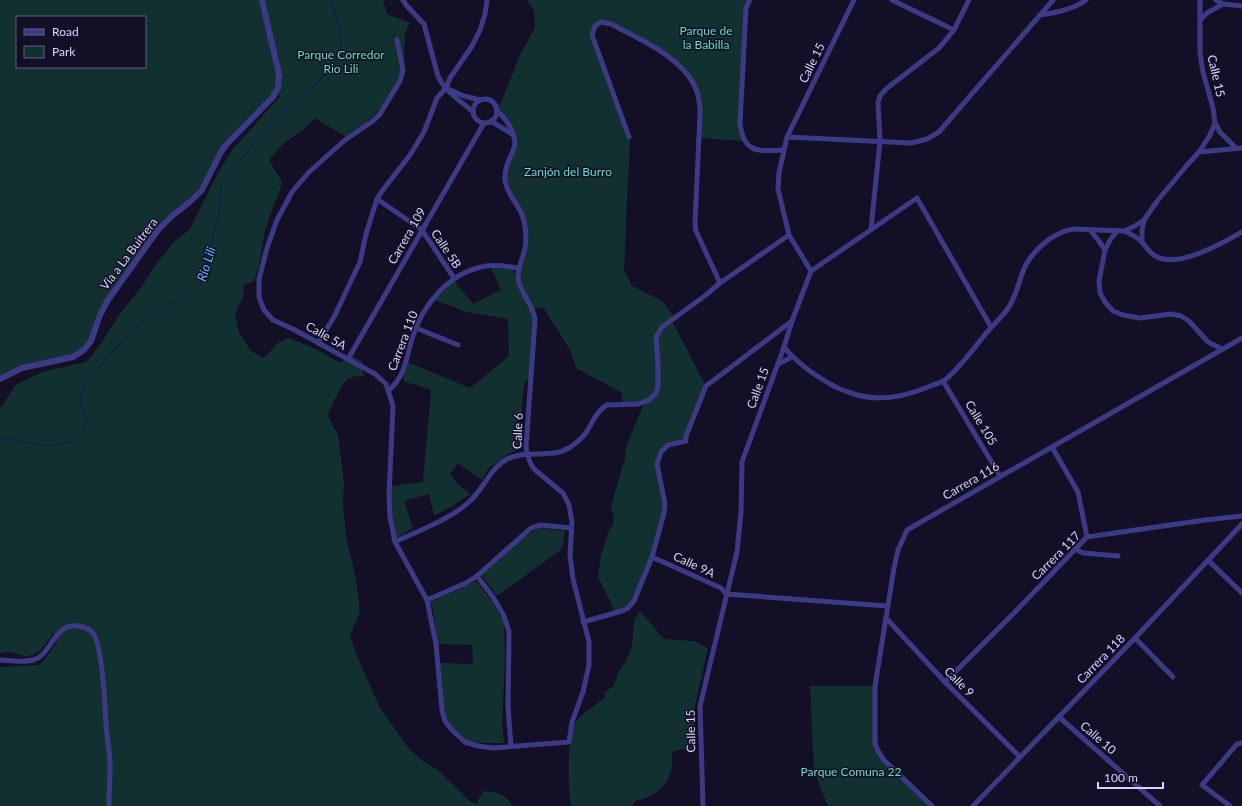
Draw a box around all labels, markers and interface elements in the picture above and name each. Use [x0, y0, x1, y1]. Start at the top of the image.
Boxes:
legend [16, 16, 146, 68]
park label: Parque de la Babilla [680, 23, 733, 52]
text: Road [52, 24, 79, 39]
street label: Calle 15 [795, 40, 828, 85]
text: Park [52, 44, 76, 59]
park label: Parque Corredor Rio Lili [297, 47, 385, 76]
street label: Calle 15 [1204, 53, 1229, 99]
park label: Zanjón del Burro [524, 164, 612, 179]
street label: Carrera 109 [384, 205, 429, 267]
street label: Vía a La Buitrera [97, 215, 161, 293]
street label: Calle 5B [428, 226, 465, 271]
water label: Río Lili [193, 245, 219, 283]
street label: Carrera 110 [384, 309, 421, 373]
street label: Calle 5A [303, 318, 350, 353]
street label: Calle 15 [743, 365, 772, 411]
street label: Calle 105 [962, 397, 1001, 448]
street label: Calle 6 [509, 413, 526, 449]
street label: Carrera 116 [940, 458, 1002, 503]
street label: Carrera 117 [1028, 528, 1083, 583]
street label: Calle 9A [671, 548, 718, 581]
street label: Carrera 118 [1073, 631, 1128, 687]
street label: Calle 9 [941, 664, 977, 700]
street label: Calle 15 [683, 709, 698, 753]
street label: Calle 10 [1077, 718, 1119, 757]
park label: Parque Comuna 22 [801, 764, 901, 779]
scale bar [1098, 764, 1163, 790]
text: 100 m [1104, 770, 1138, 785]

